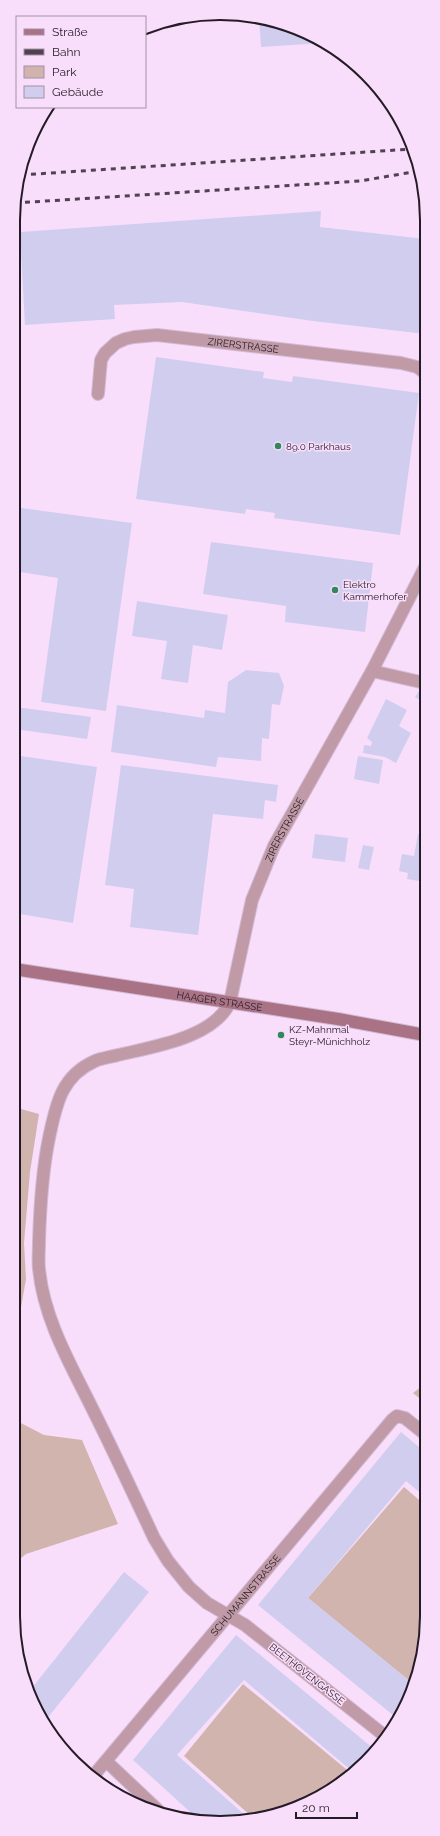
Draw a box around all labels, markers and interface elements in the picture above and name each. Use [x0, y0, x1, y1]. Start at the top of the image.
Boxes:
legend [16, 16, 146, 108]
text: Straße [52, 25, 88, 39]
text: Bahn [52, 45, 81, 59]
text: Park [52, 65, 77, 79]
text: Gebäude [52, 85, 103, 99]
street label: ZIRERSTRASSE [207, 335, 279, 354]
marker: 89.0 Parkhaus [273, 441, 283, 451]
place label: 89.0 Parkhaus [286, 441, 351, 452]
place label: Elektro Kammerhofer [343, 579, 407, 602]
marker: Elektro Kammerhofer [330, 585, 340, 595]
street label: ZIRERSTRASSE [263, 795, 306, 863]
street label: HAAGER STRASSE [176, 989, 263, 1013]
place label: KZ-Mahnmal Steyr-Münichholz [289, 1024, 370, 1047]
marker: KZ-Mahnmal Steyr-Münichholz [276, 1030, 286, 1040]
street label: SCHUMANNSTRASSE [208, 1552, 282, 1638]
street label: BEETHOVENGASSE [267, 1641, 347, 1707]
scale bar [296, 1794, 357, 1820]
text: 20 m [302, 1801, 330, 1815]

